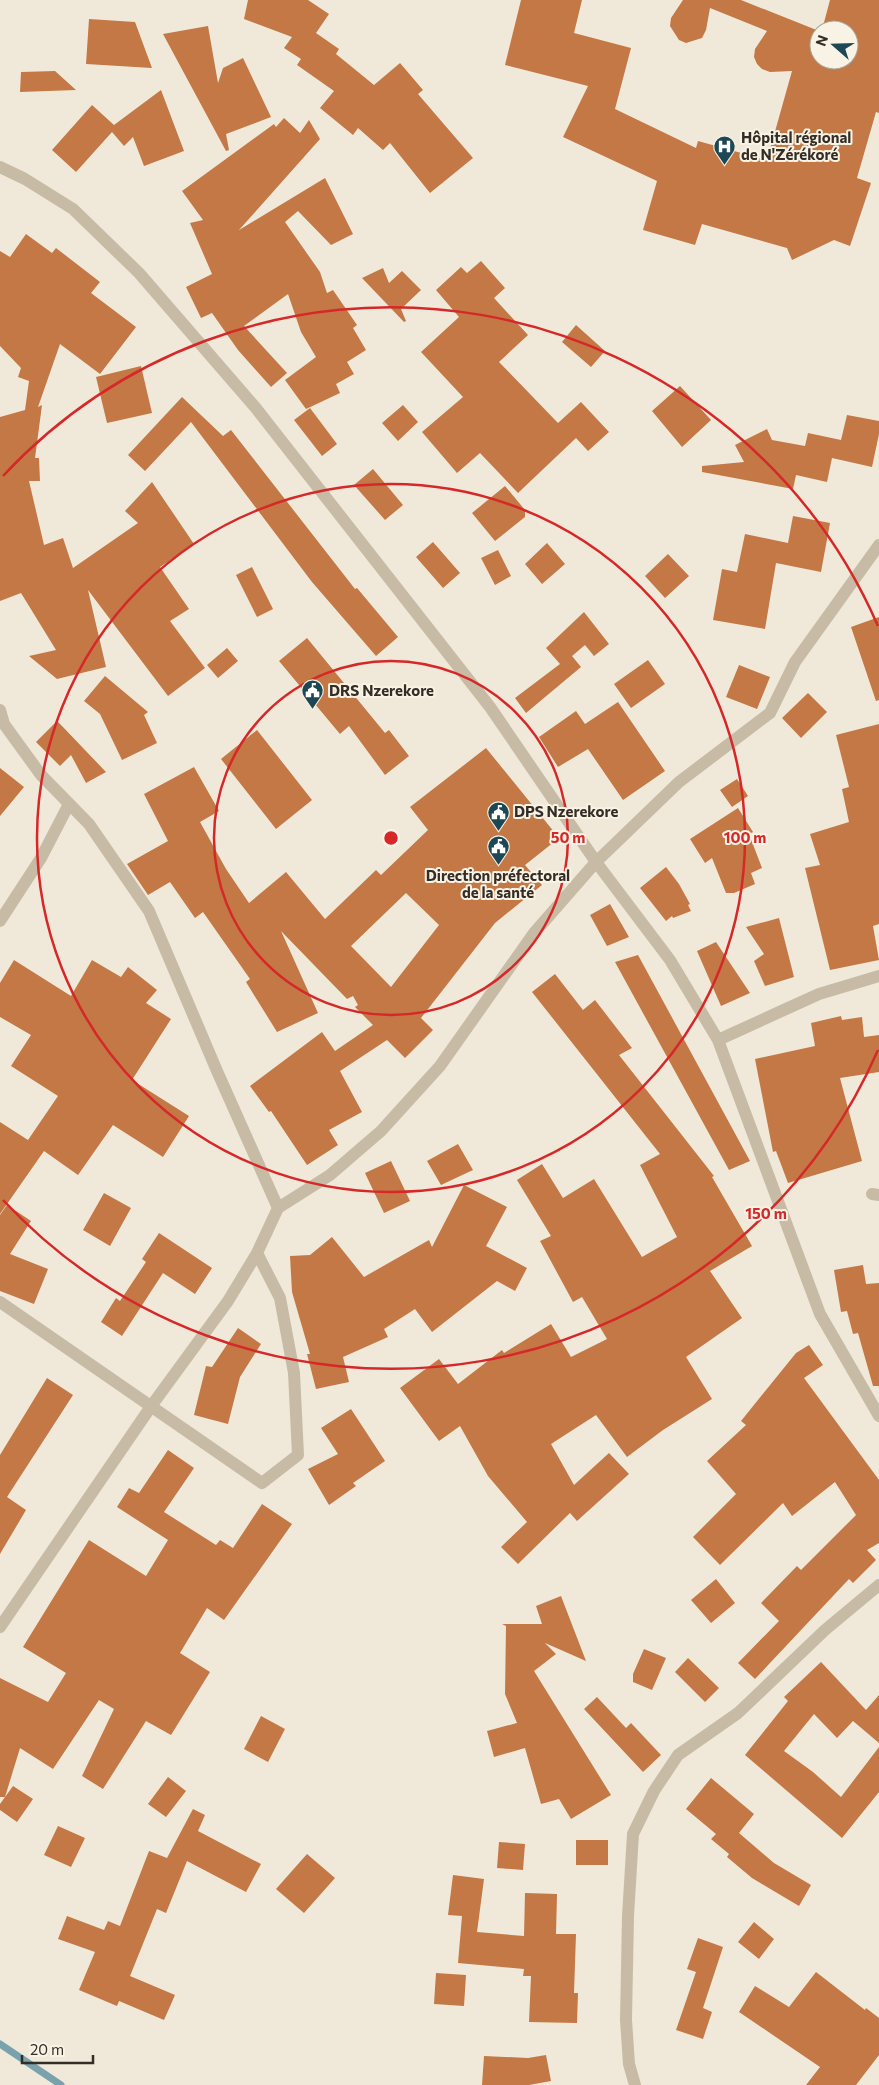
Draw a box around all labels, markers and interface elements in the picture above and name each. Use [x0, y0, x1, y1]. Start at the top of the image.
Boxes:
north arrow [809, 20, 859, 70]
text: N [812, 33, 831, 48]
place label: Hôpital régional de N'Zérékoré [741, 128, 851, 163]
hospital icon: Hôpital régional de N'Zérékoré [713, 135, 737, 166]
public building icon: DRS Nzerekore [301, 679, 325, 710]
place label: DRS Nzerekore [329, 681, 434, 699]
public building icon: DPS Nzerekore [486, 800, 510, 831]
place label: DPS Nzerekore [514, 802, 618, 820]
text: 50 m [551, 828, 585, 846]
text: 100 m [724, 828, 766, 846]
centre of rings [382, 829, 400, 847]
public building icon: Direction préfectoral de la santé [486, 835, 510, 866]
place label: Direction préfectoral de la santé [426, 866, 570, 901]
text: 150 m [745, 1204, 787, 1222]
scale bar [22, 2032, 94, 2064]
text: 20 m [30, 2040, 64, 2058]

